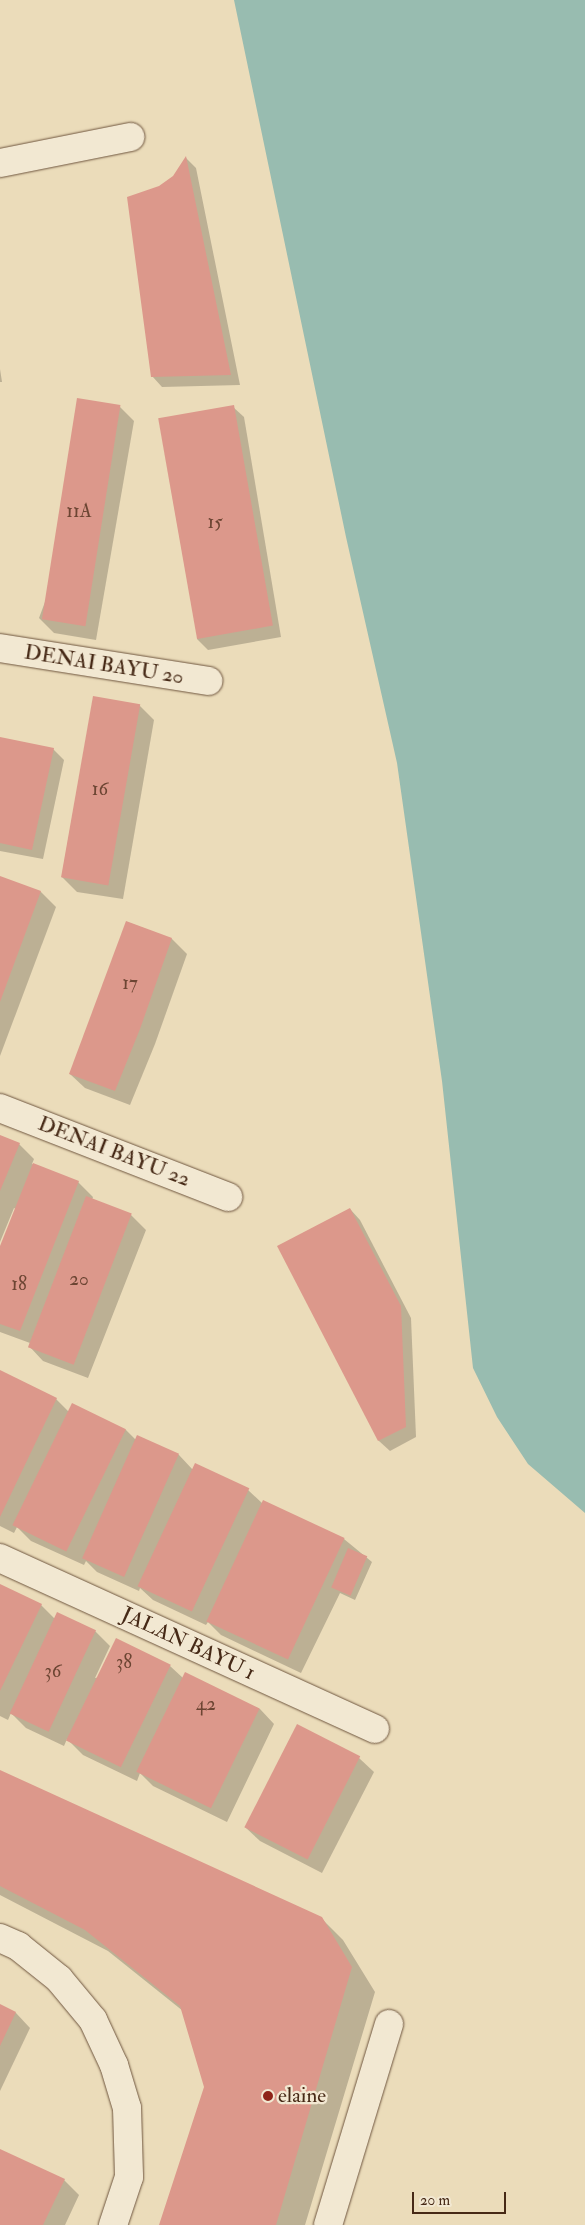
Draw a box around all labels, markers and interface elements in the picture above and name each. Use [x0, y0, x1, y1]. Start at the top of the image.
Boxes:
house number: 11A [66, 501, 92, 523]
house number: 15 [207, 512, 223, 534]
street label: DENAI BAYU 20 [22, 640, 186, 690]
house number: 16 [92, 779, 108, 801]
house number: 17 [122, 973, 138, 995]
street label: DENAI BAYU 22 [34, 1111, 194, 1193]
house number: 20 [69, 1269, 89, 1291]
house number: 18 [11, 1274, 27, 1296]
street label: JALAN BAYU 1 [117, 1602, 259, 1686]
house number: 38 [116, 1652, 132, 1674]
house number: 36 [45, 1661, 61, 1683]
house number: 42 [196, 1694, 216, 1716]
place label: elaine [278, 2083, 326, 2109]
marker: elaine [262, 2090, 274, 2102]
scale bar [415, 2182, 509, 2214]
text: 20 m [420, 2191, 450, 2210]

